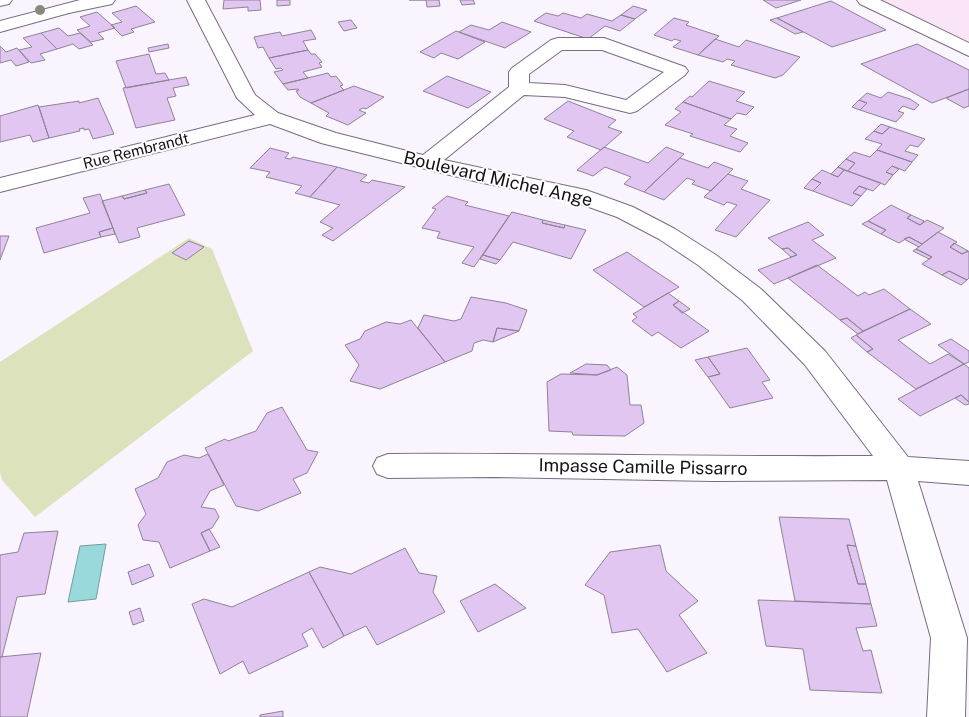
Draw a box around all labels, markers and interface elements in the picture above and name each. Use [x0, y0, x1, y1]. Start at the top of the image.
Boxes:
street label: Rue Rembrandt [81, 129, 191, 172]
street label: Boulevard Michel Ange [402, 147, 595, 210]
street label: Impasse Camille Pissarro [538, 454, 748, 479]

